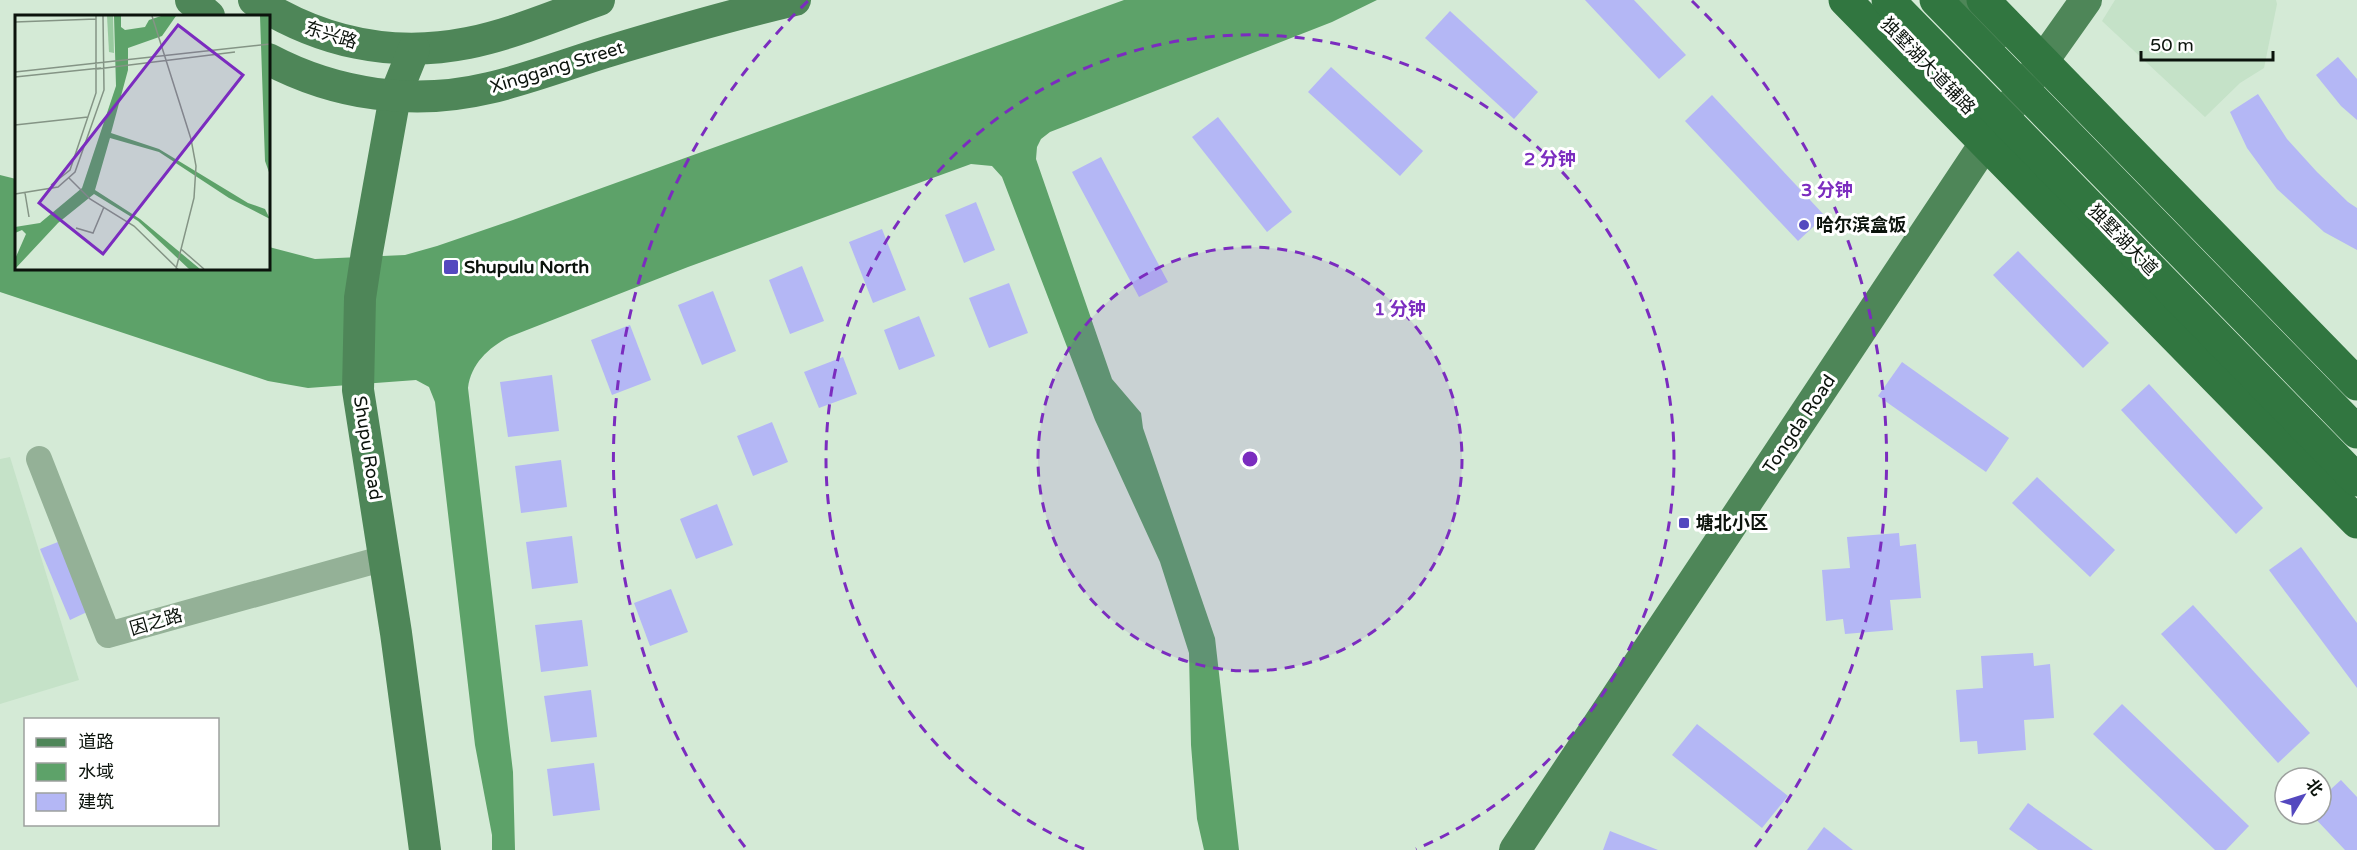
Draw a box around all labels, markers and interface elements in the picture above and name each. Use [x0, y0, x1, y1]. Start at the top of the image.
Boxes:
street label: 独墅湖大道辅路 [1876, 13, 1980, 119]
inset map [15, 15, 270, 270]
street label: 东兴路 [302, 17, 360, 53]
scale bar [2141, 24, 2273, 62]
text: 50 m [2150, 34, 2194, 56]
street label: Xinggang Street [487, 36, 627, 98]
text: 2 分钟 [1524, 148, 1576, 170]
text: 3 分钟 [1801, 179, 1853, 201]
street label: 独墅湖大道 [2084, 200, 2162, 280]
place label: 哈尔滨盒饭 [1816, 214, 1906, 236]
marker: 哈尔滨盒饭 [1797, 218, 1811, 232]
place label: Shupulu North [464, 256, 589, 278]
marker: Shupulu North [442, 258, 460, 276]
text: 1 分钟 [1374, 298, 1426, 320]
street label: Tongda Road [1758, 370, 1840, 478]
street label: Shupu Road [349, 394, 387, 502]
centre of rings [1240, 449, 1260, 469]
place label: 塘北小区 [1696, 512, 1768, 534]
marker: 塘北小区 [1677, 516, 1691, 530]
street label: 因之路 [127, 604, 185, 640]
legend [24, 718, 219, 826]
text: 道路 [78, 731, 114, 753]
text: 水域 [78, 761, 114, 783]
north arrow [2273, 766, 2333, 826]
text: 北 [2301, 775, 2327, 800]
text: 建筑 [78, 791, 114, 813]

